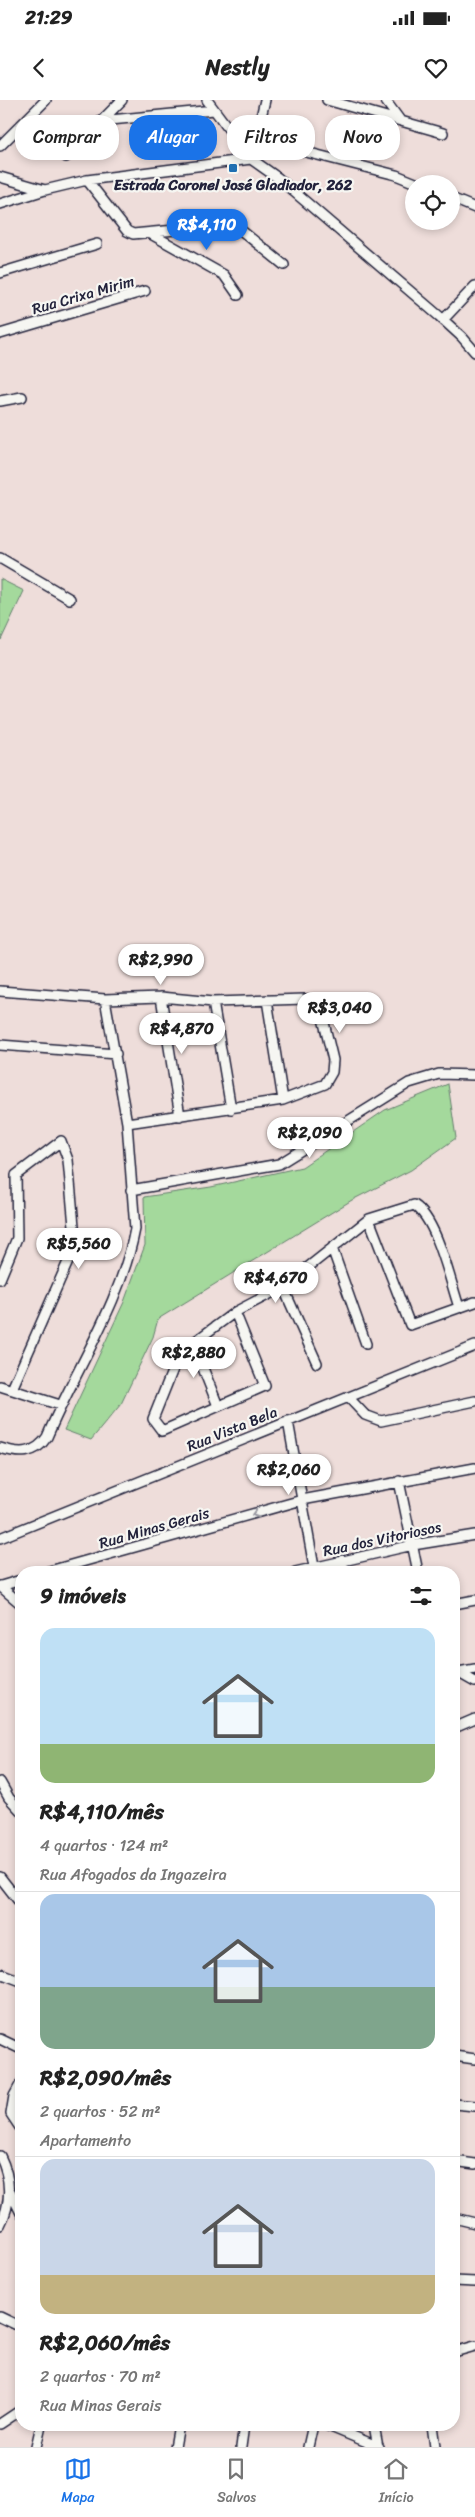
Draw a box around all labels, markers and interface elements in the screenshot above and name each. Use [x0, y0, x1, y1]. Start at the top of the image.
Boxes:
text: 21:29 [25, 1, 72, 34]
text: Nestly [206, 48, 269, 87]
icon: back [25, 54, 53, 82]
icon: heart [422, 54, 450, 82]
chip: Comprar [15, 115, 119, 160]
chip: Alugar [129, 115, 217, 160]
chip: Filtros [227, 115, 315, 160]
chip: Novo [325, 115, 400, 160]
marker: Estrada Coronel José Gladiador, 262 [227, 162, 239, 174]
place label: Estrada Coronel José Gladiador, 262 [114, 172, 353, 198]
map controls [405, 175, 460, 230]
button: locate [405, 175, 460, 230]
pin: R$4,110 [161, 208, 253, 251]
text: R$4,110 [178, 210, 236, 239]
street label: Rua Crixa Mirim [29, 268, 138, 322]
pin: R$2,990 [115, 944, 207, 986]
text: R$2,990 [129, 945, 193, 974]
pin: R$3,040 [294, 992, 386, 1034]
text: R$3,040 [308, 993, 372, 1022]
pin: R$4,870 [136, 1012, 228, 1055]
text: R$4,870 [150, 1014, 214, 1043]
pin: R$2,090 [264, 1116, 356, 1159]
text: R$2,090 [278, 1118, 342, 1147]
pin: R$5,560 [33, 1228, 125, 1270]
text: R$5,560 [47, 1229, 111, 1258]
pin: R$4,670 [230, 1262, 322, 1304]
text: R$4,670 [244, 1263, 308, 1292]
pin: R$2,880 [148, 1336, 240, 1379]
text: R$2,880 [162, 1338, 226, 1367]
street label: Rua Vista Bela [183, 1399, 282, 1459]
pin: R$2,060 [243, 1454, 335, 1496]
text: R$2,060 [257, 1455, 321, 1484]
street label: Rua Minas Gerais [96, 1500, 212, 1556]
one-way arrow [252, 1508, 260, 1518]
street label: Rua dos Vitoriosos [321, 1514, 444, 1564]
text: 9 imóveis [40, 1577, 126, 1615]
icon: filters [407, 1582, 435, 1610]
icon: home [193, 1661, 283, 1751]
text: R$4,110/mês [40, 1793, 164, 1831]
text: 4 quartos · 124 m² [40, 1831, 168, 1860]
text: Rua Afogados da Ingazeira [40, 1860, 227, 1889]
icon: home [193, 1926, 283, 2016]
text: R$2,090/mês [40, 2059, 171, 2097]
text: 2 quartos · 52 m² [40, 2097, 160, 2126]
text: Apartamento [40, 2126, 131, 2155]
icon: home [193, 2191, 283, 2281]
text: R$2,060/mês [40, 2324, 170, 2362]
text: 2 quartos · 70 m² [40, 2362, 161, 2391]
text: Rua Minas Gerais [40, 2391, 161, 2420]
tab: Mapa [61, 2455, 94, 2510]
tab: Salvos [217, 2455, 256, 2510]
tab: Início [379, 2455, 414, 2510]

